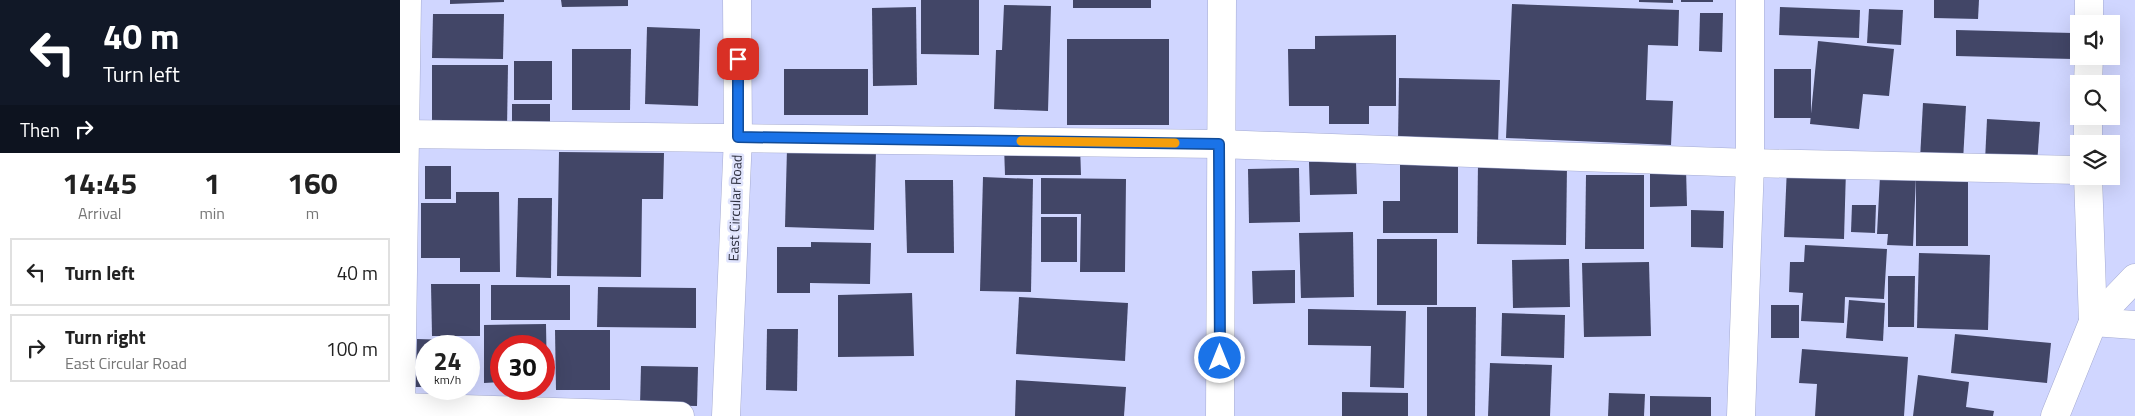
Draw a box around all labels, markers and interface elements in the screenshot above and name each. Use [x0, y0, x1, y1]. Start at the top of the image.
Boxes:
text: 40 m [103, 9, 179, 63]
map controls [2070, 15, 2120, 185]
button: sound [2070, 15, 2120, 65]
icon: left [20, 20, 85, 85]
pin [717, 38, 759, 80]
icon: arrive [724, 45, 752, 73]
text: Turn left [103, 57, 180, 91]
button: search [2070, 75, 2120, 125]
text: Then [20, 115, 60, 144]
icon: right [70, 115, 98, 143]
button: layers [2070, 135, 2120, 185]
street label: East Circular Road [722, 154, 747, 262]
text: 14:45 [62, 160, 137, 206]
text: 1 [204, 160, 221, 206]
text: 160 [287, 160, 338, 206]
text: Arrival [78, 201, 121, 225]
text: min [199, 201, 225, 225]
text: m [306, 201, 319, 225]
icon: left [22, 258, 50, 286]
text: Turn left [65, 258, 135, 287]
text: 40 m [337, 258, 378, 287]
text: Turn right [65, 322, 146, 351]
position arrow [1193, 331, 1245, 383]
icon: right [22, 334, 50, 362]
text: 100 m [326, 334, 378, 363]
speed limit sign: 30 [490, 335, 555, 400]
text: 24 [433, 342, 462, 380]
text: East Circular Road [65, 351, 187, 375]
text: km/h [434, 370, 461, 389]

